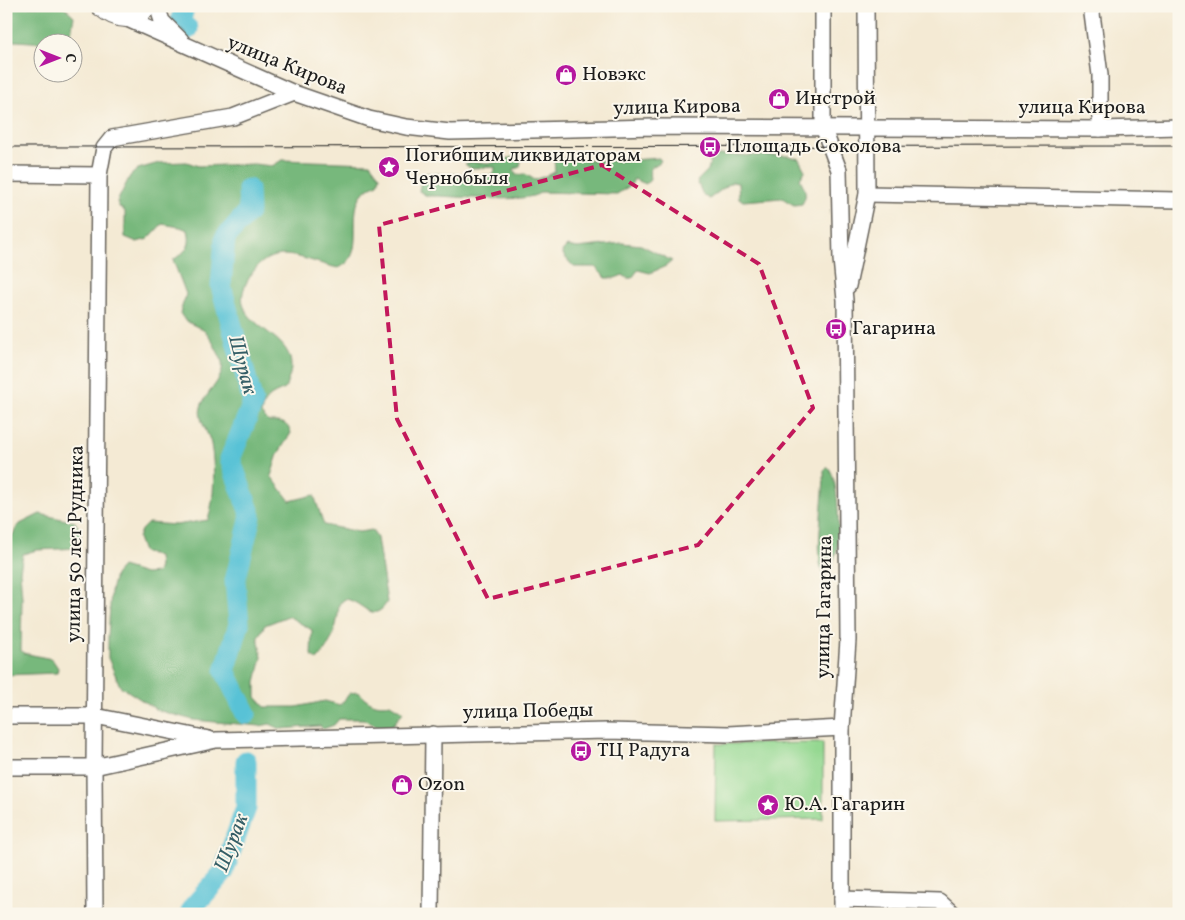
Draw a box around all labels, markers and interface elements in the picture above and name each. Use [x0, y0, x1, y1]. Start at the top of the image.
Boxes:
street label: улица Кирова [223, 29, 351, 103]
north arrow [32, 32, 82, 82]
text: С [60, 53, 79, 63]
place label: Новэкс [582, 61, 646, 89]
shop icon: Новэкс [554, 63, 578, 87]
place label: Инстрой [795, 85, 876, 113]
shop icon: Инстрой [767, 87, 791, 111]
street label: улица Кирова [613, 93, 741, 123]
street label: улица Кирова [1018, 94, 1146, 122]
place label: Площадь Соколова [726, 133, 902, 161]
bus stop icon: Площадь Соколова [698, 135, 722, 159]
place label: Погибшим ликвидаторам Чернобыля [405, 142, 641, 193]
place icon: Погибшим ликвидаторам Чернобыля [377, 155, 401, 179]
place label: Гагарина [852, 315, 936, 343]
bus stop icon: Гагарина [824, 317, 848, 341]
water label: Шурак [220, 332, 264, 399]
street label: улица 50 лет Рудника [60, 445, 92, 643]
street label: улица Гагарина [810, 535, 840, 679]
street label: улица Победы [462, 697, 594, 727]
place label: ТЦ Радуга [597, 737, 690, 765]
bus stop icon: ТЦ Радуга [569, 739, 593, 763]
place label: Ozon [418, 771, 465, 799]
shop icon: Ozon [390, 773, 414, 797]
place label: Ю.А. Гагарин [784, 791, 905, 819]
place icon: Ю.А. Гагарин [756, 793, 780, 817]
water label: Шурак [208, 809, 257, 876]

